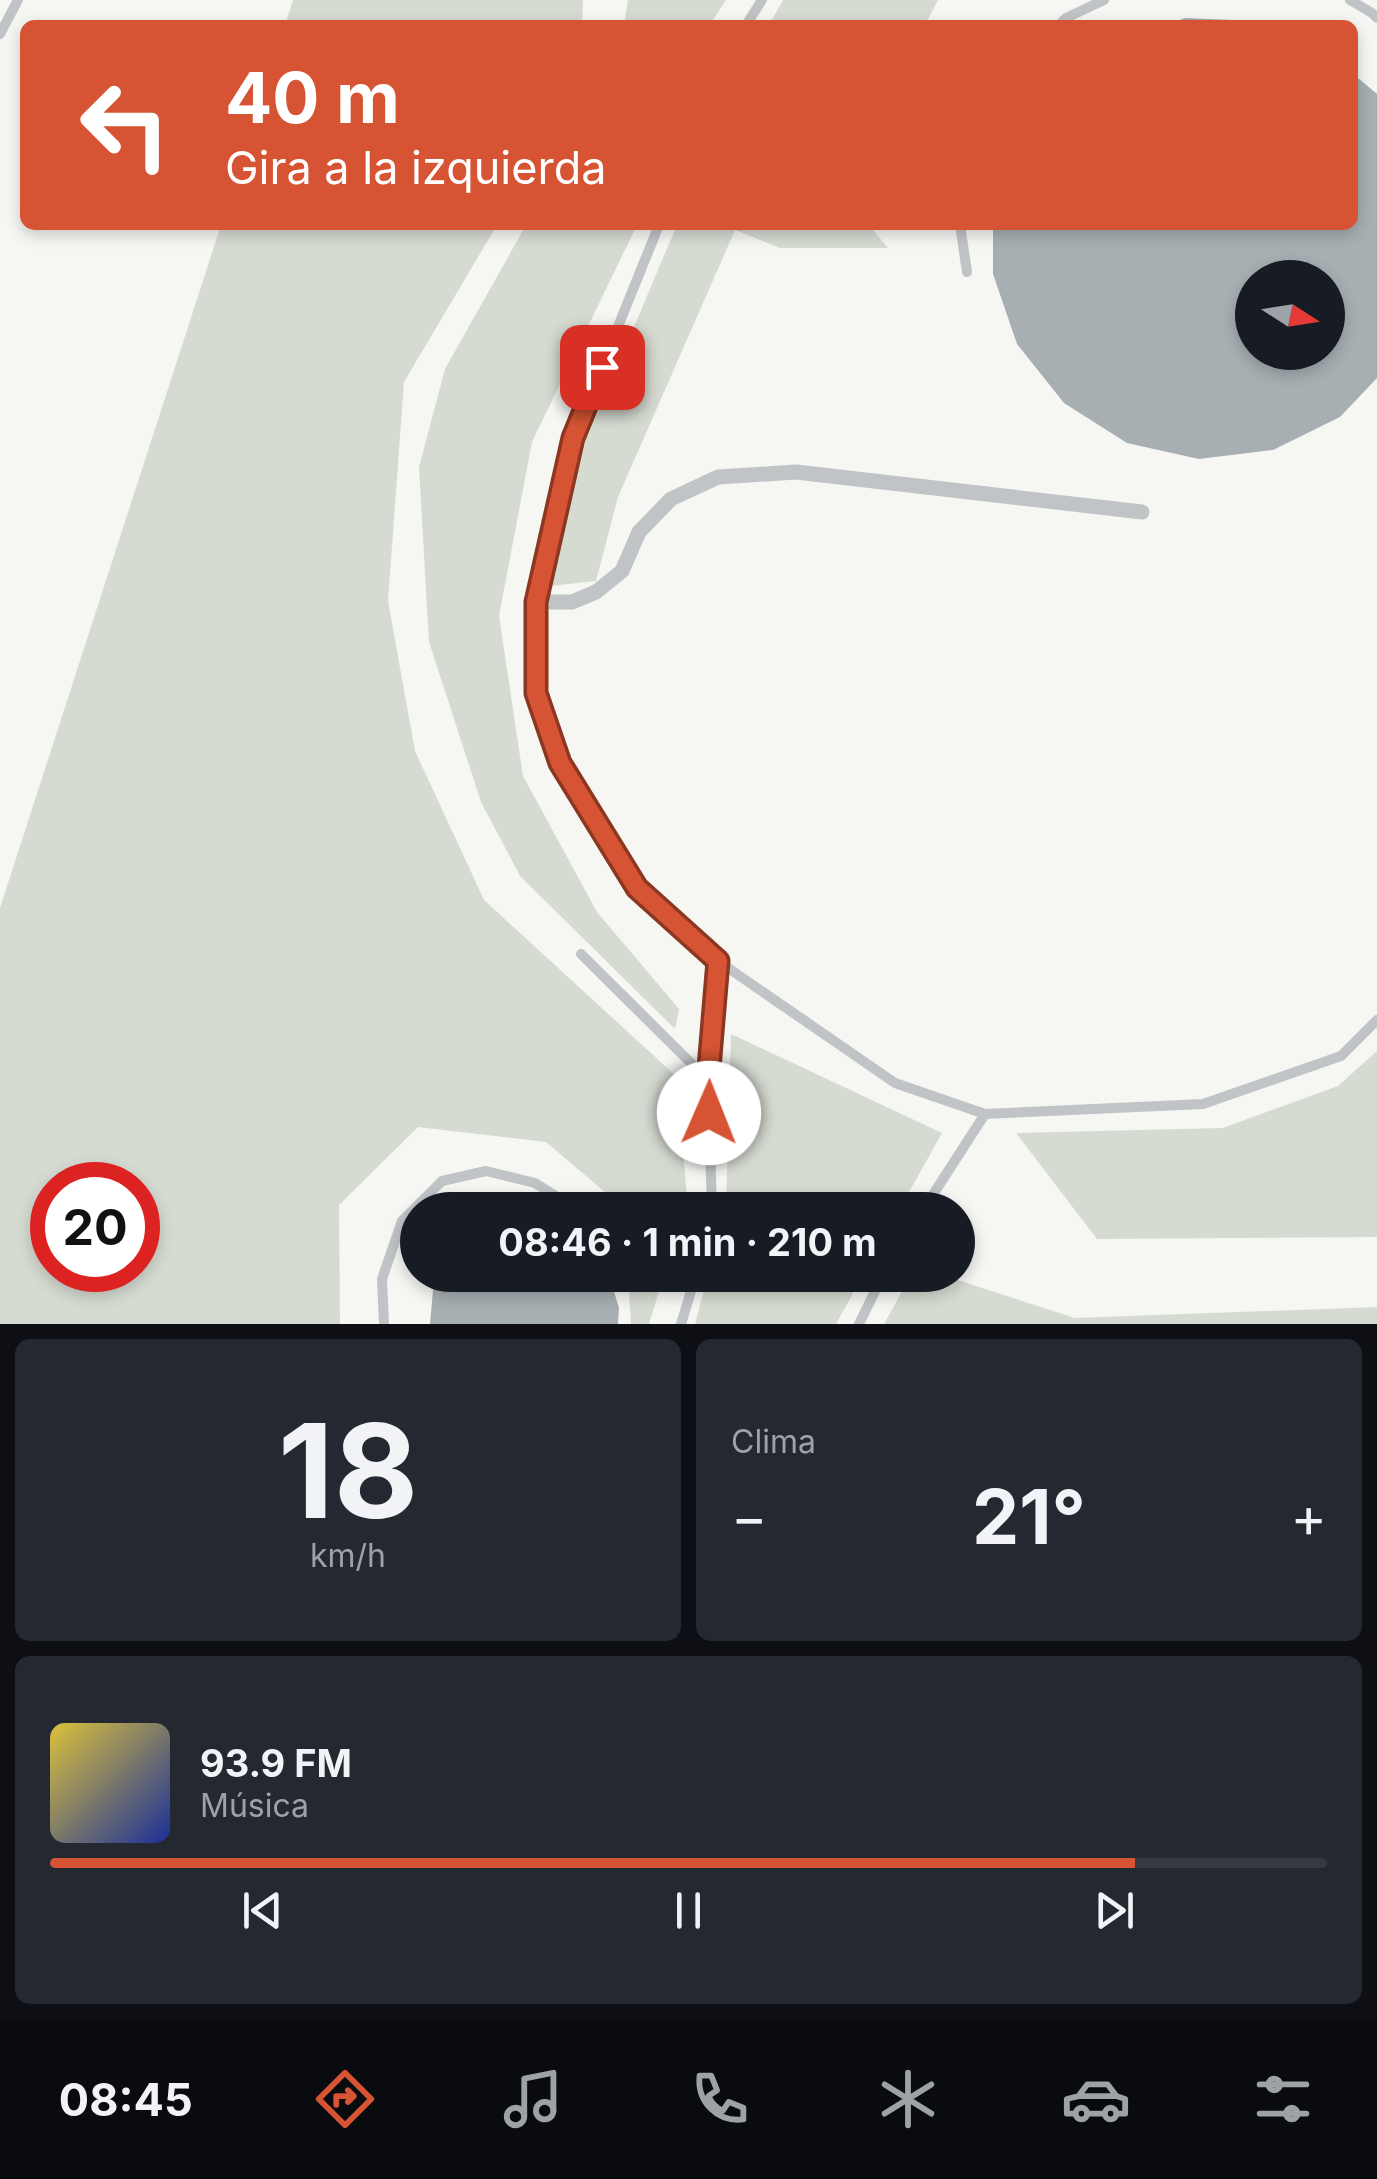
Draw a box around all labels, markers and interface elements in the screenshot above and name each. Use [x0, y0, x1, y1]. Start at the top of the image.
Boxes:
text: 40 m [225, 55, 400, 140]
icon: left [60, 60, 190, 190]
text: Gira a la izquierda [225, 140, 607, 195]
north arrow [1235, 260, 1345, 370]
map controls [1235, 260, 1345, 370]
pin [560, 325, 645, 410]
icon: arrive [575, 340, 630, 395]
position arrow [657, 1061, 761, 1165]
speed limit sign: 20 [30, 1162, 160, 1292]
text: 08:46 · 1 min · 210 m [498, 1219, 877, 1265]
text: 18 [278, 1392, 418, 1549]
text: Clima [731, 1422, 816, 1461]
text: 21° [972, 1471, 1086, 1562]
text: − [731, 1484, 767, 1550]
text: + [1291, 1484, 1327, 1550]
text: km/h [310, 1536, 386, 1575]
text: 93.9 FM [200, 1740, 352, 1786]
text: Música [200, 1786, 309, 1825]
icon: previous [235, 1883, 290, 1938]
icon: pause [661, 1883, 716, 1938]
icon: next [1087, 1883, 1142, 1938]
icon: directions [310, 2064, 380, 2134]
icon: music [498, 2064, 568, 2134]
icon: phone [685, 2064, 755, 2134]
icon: climate [873, 2064, 943, 2134]
icon: car [1061, 2064, 1131, 2134]
icon: filters [1248, 2064, 1318, 2134]
text: 08:45 [59, 2072, 193, 2127]

